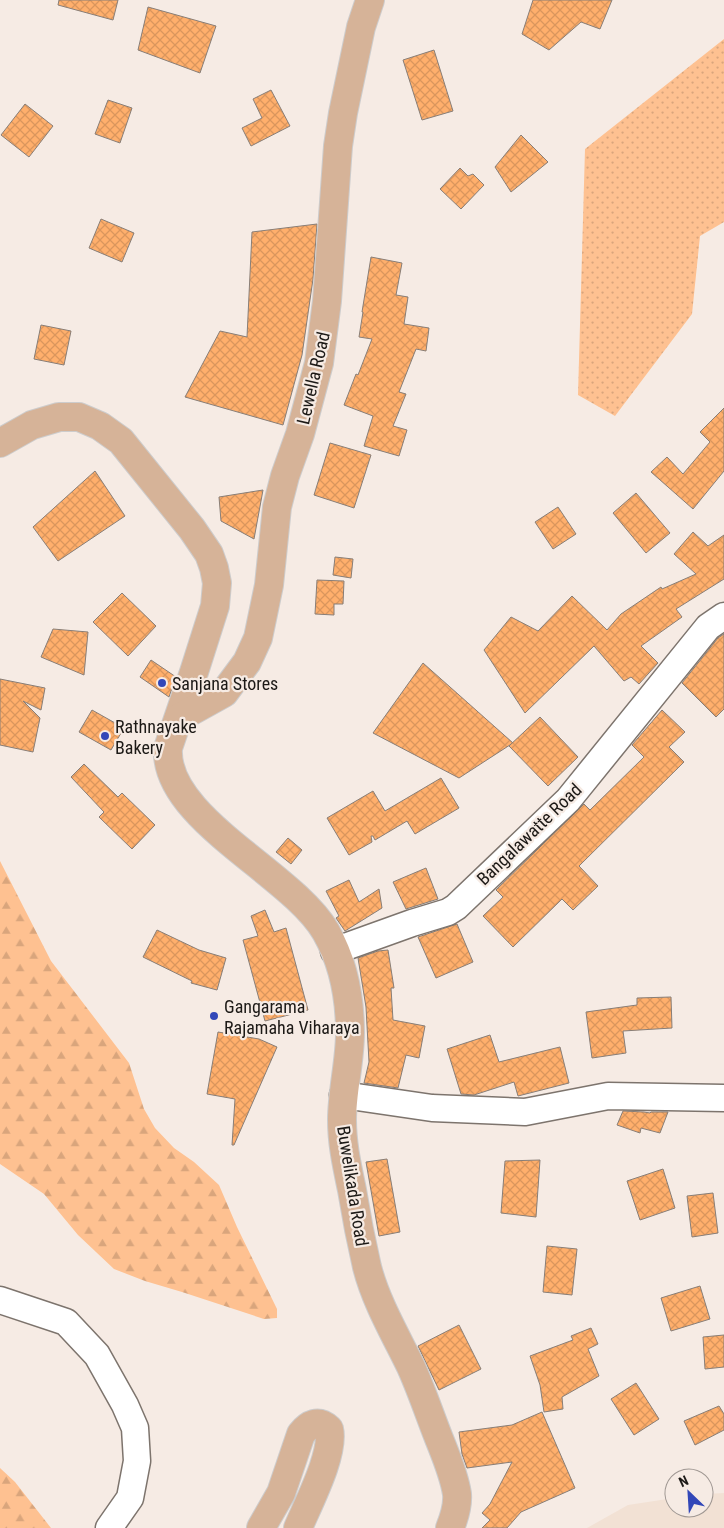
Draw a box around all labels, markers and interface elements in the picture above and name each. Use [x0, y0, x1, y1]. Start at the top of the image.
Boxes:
street label: Lewella Road [292, 330, 334, 426]
place label: Sanjana Stores [172, 673, 278, 694]
marker: Sanjana Stores [156, 677, 168, 689]
place label: Rathnayake Bakery [115, 716, 197, 758]
marker: Rathnayake Bakery [99, 730, 111, 742]
street label: Bangalawatte Road [472, 779, 586, 889]
place label: Gangarama Rajamaha Viharaya [224, 996, 360, 1038]
marker: Gangarama Rajamaha Viharaya [208, 1010, 220, 1022]
street label: Buwelikada Road [333, 1124, 373, 1248]
north arrow [664, 1468, 714, 1518]
text: N [676, 1472, 691, 1490]

